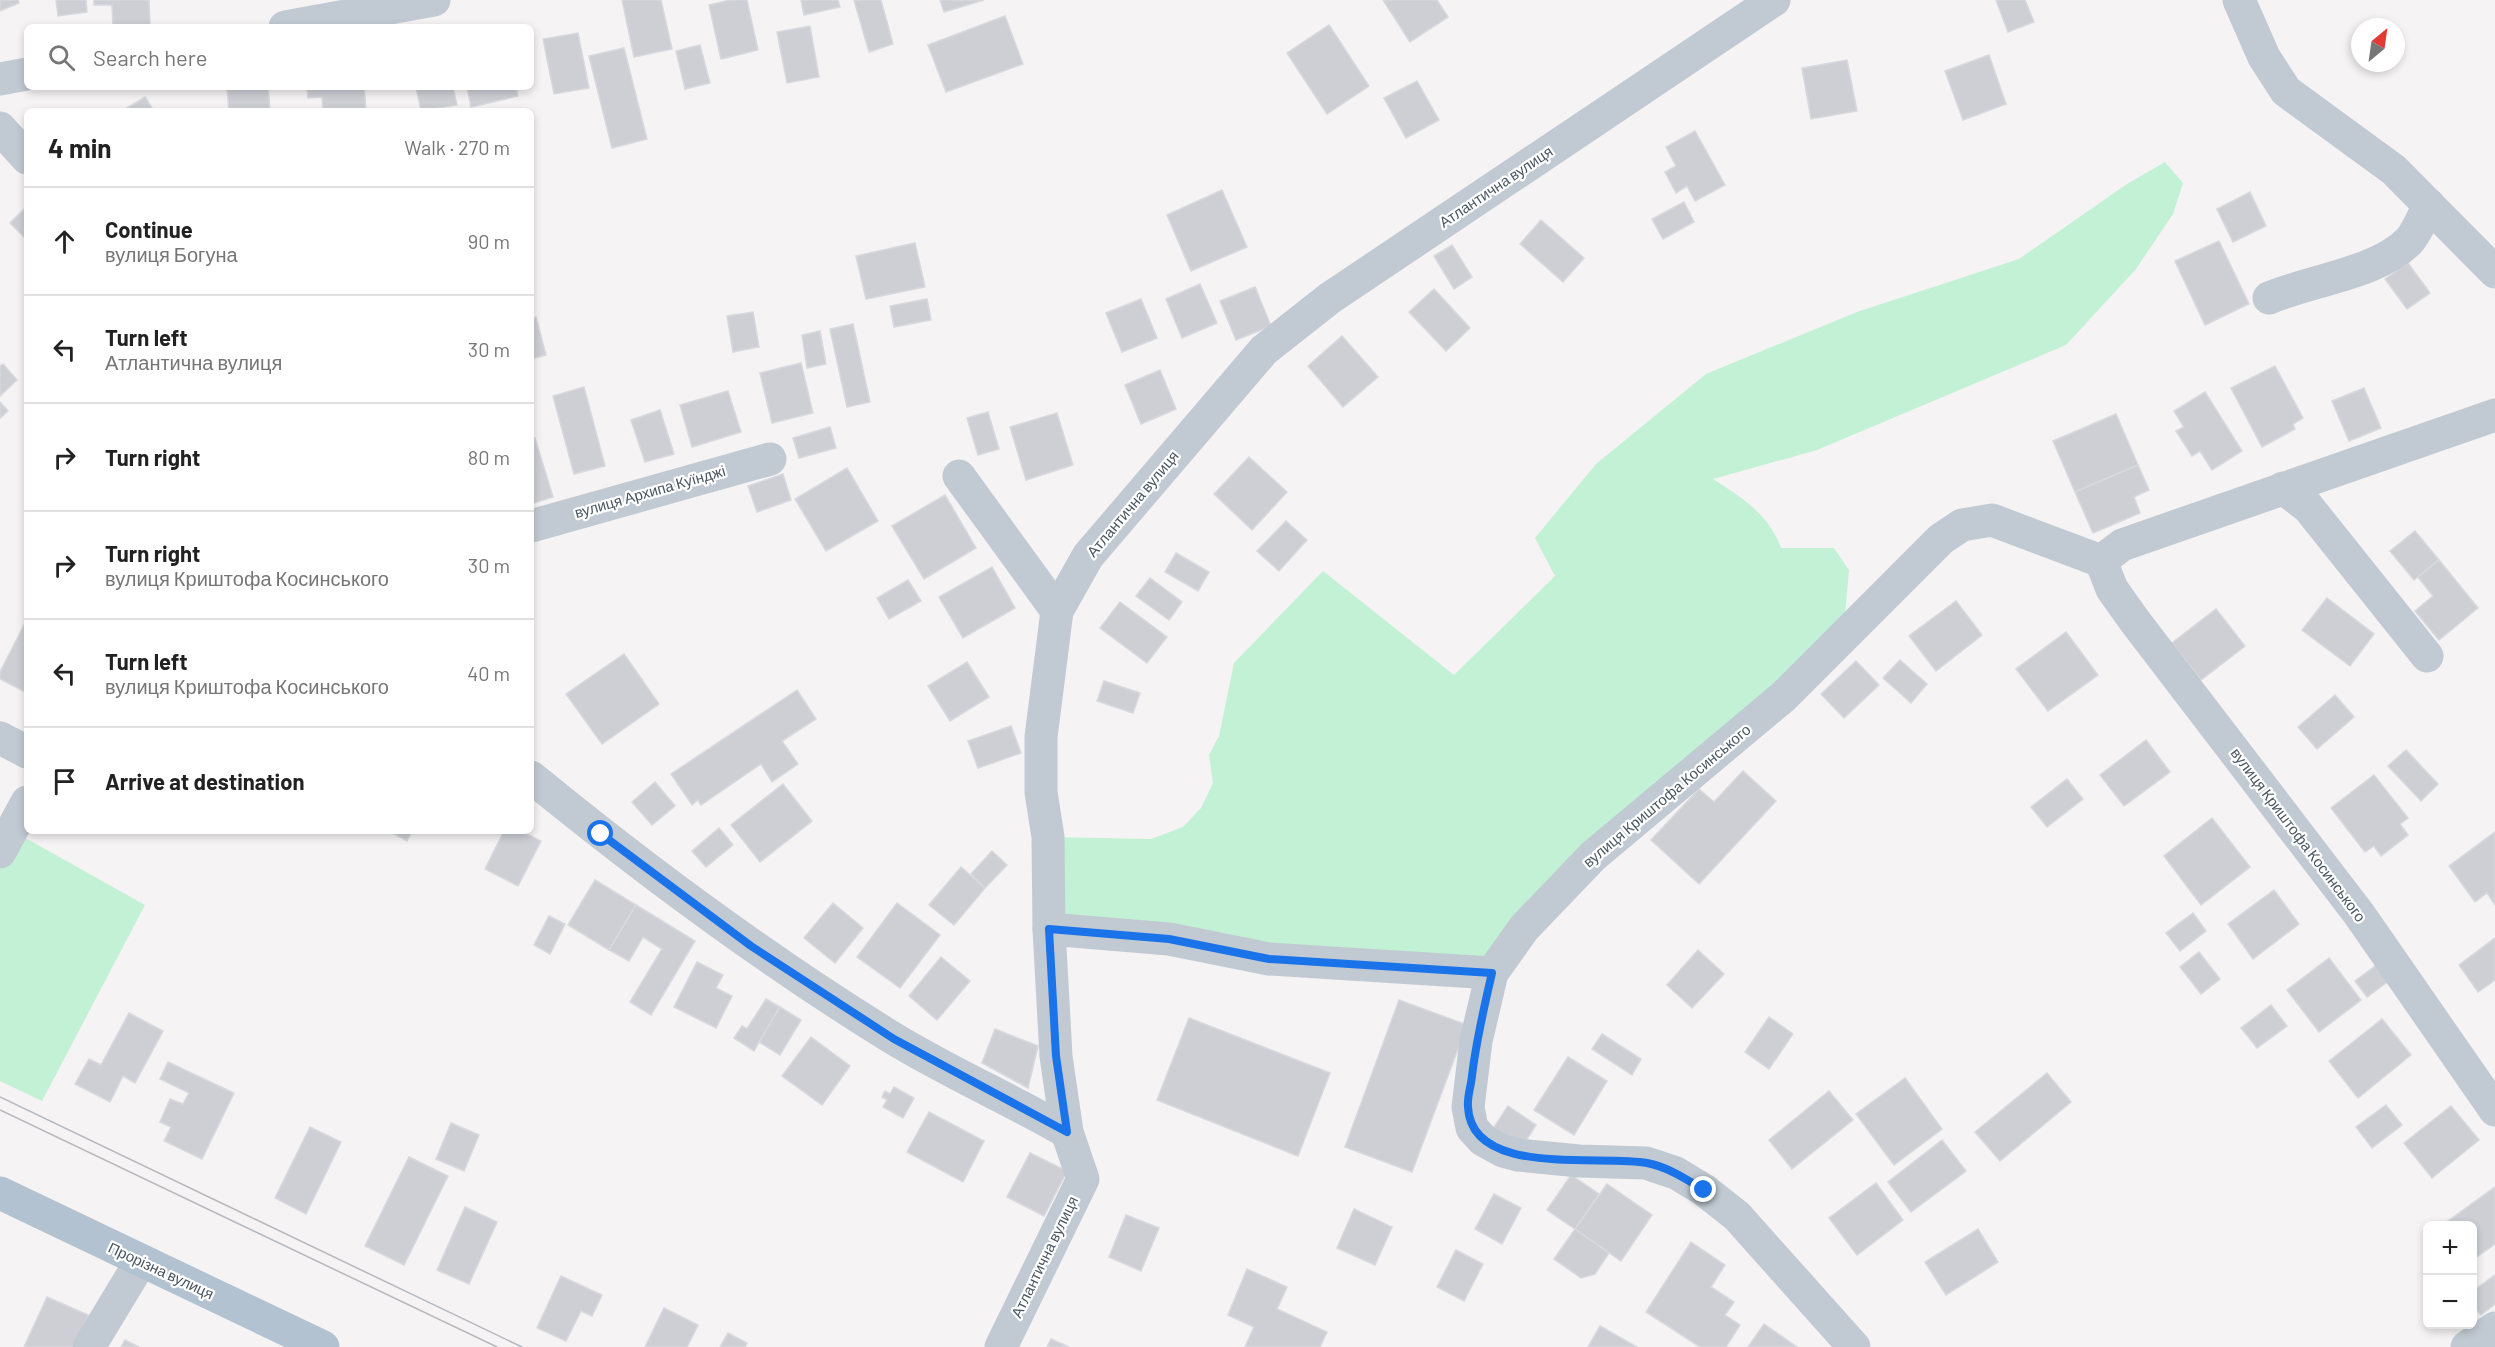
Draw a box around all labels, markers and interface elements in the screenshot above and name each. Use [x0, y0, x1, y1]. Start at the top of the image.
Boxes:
north arrow [2351, 18, 2405, 72]
search box [24, 24, 534, 90]
icon: search [45, 41, 78, 74]
text: Search here [93, 44, 207, 70]
text: 4 min [48, 132, 112, 163]
text: Walk · 270 m [404, 135, 510, 159]
street label: Атлантична вулиця [1435, 142, 1556, 231]
text: Continue [105, 216, 193, 242]
icon: ahead [48, 225, 81, 258]
text: 90 m [468, 229, 510, 253]
text: вулиця Богуна [105, 242, 238, 266]
text: Turn left [105, 324, 188, 350]
icon: left [48, 333, 81, 366]
text: 30 m [468, 337, 510, 361]
text: Атлантична вулиця [105, 350, 282, 374]
icon: right [48, 441, 81, 474]
text: Turn right [105, 444, 200, 470]
text: 80 m [468, 445, 510, 469]
street label: Атлантична вулиця [1083, 447, 1182, 560]
street label: вулиця Архипа Куїнджі [572, 461, 727, 521]
text: Turn right [105, 540, 200, 566]
icon: right [48, 549, 81, 582]
text: 30 m [468, 553, 510, 577]
text: вулиця Криштофа Косинського [105, 566, 389, 590]
text: Turn left [105, 648, 188, 674]
icon: left [48, 657, 81, 690]
text: 40 m [467, 661, 510, 685]
text: вулиця Криштофа Косинського [105, 674, 389, 698]
street label: вулиця Криштофа Косинського [1579, 720, 1754, 871]
street label: вулиця Криштофа Косинського [2228, 744, 2370, 925]
icon: arrive [48, 765, 81, 798]
text: Arrive at destination [105, 768, 304, 794]
route start [587, 820, 613, 846]
route end [1690, 1176, 1716, 1202]
street label: Атлантична вулиця [1007, 1193, 1081, 1320]
map controls [2423, 1221, 2477, 1329]
button: + [2423, 1221, 2477, 1275]
street label: Прорізна вулиця [106, 1238, 217, 1302]
button: − [2423, 1275, 2477, 1329]

